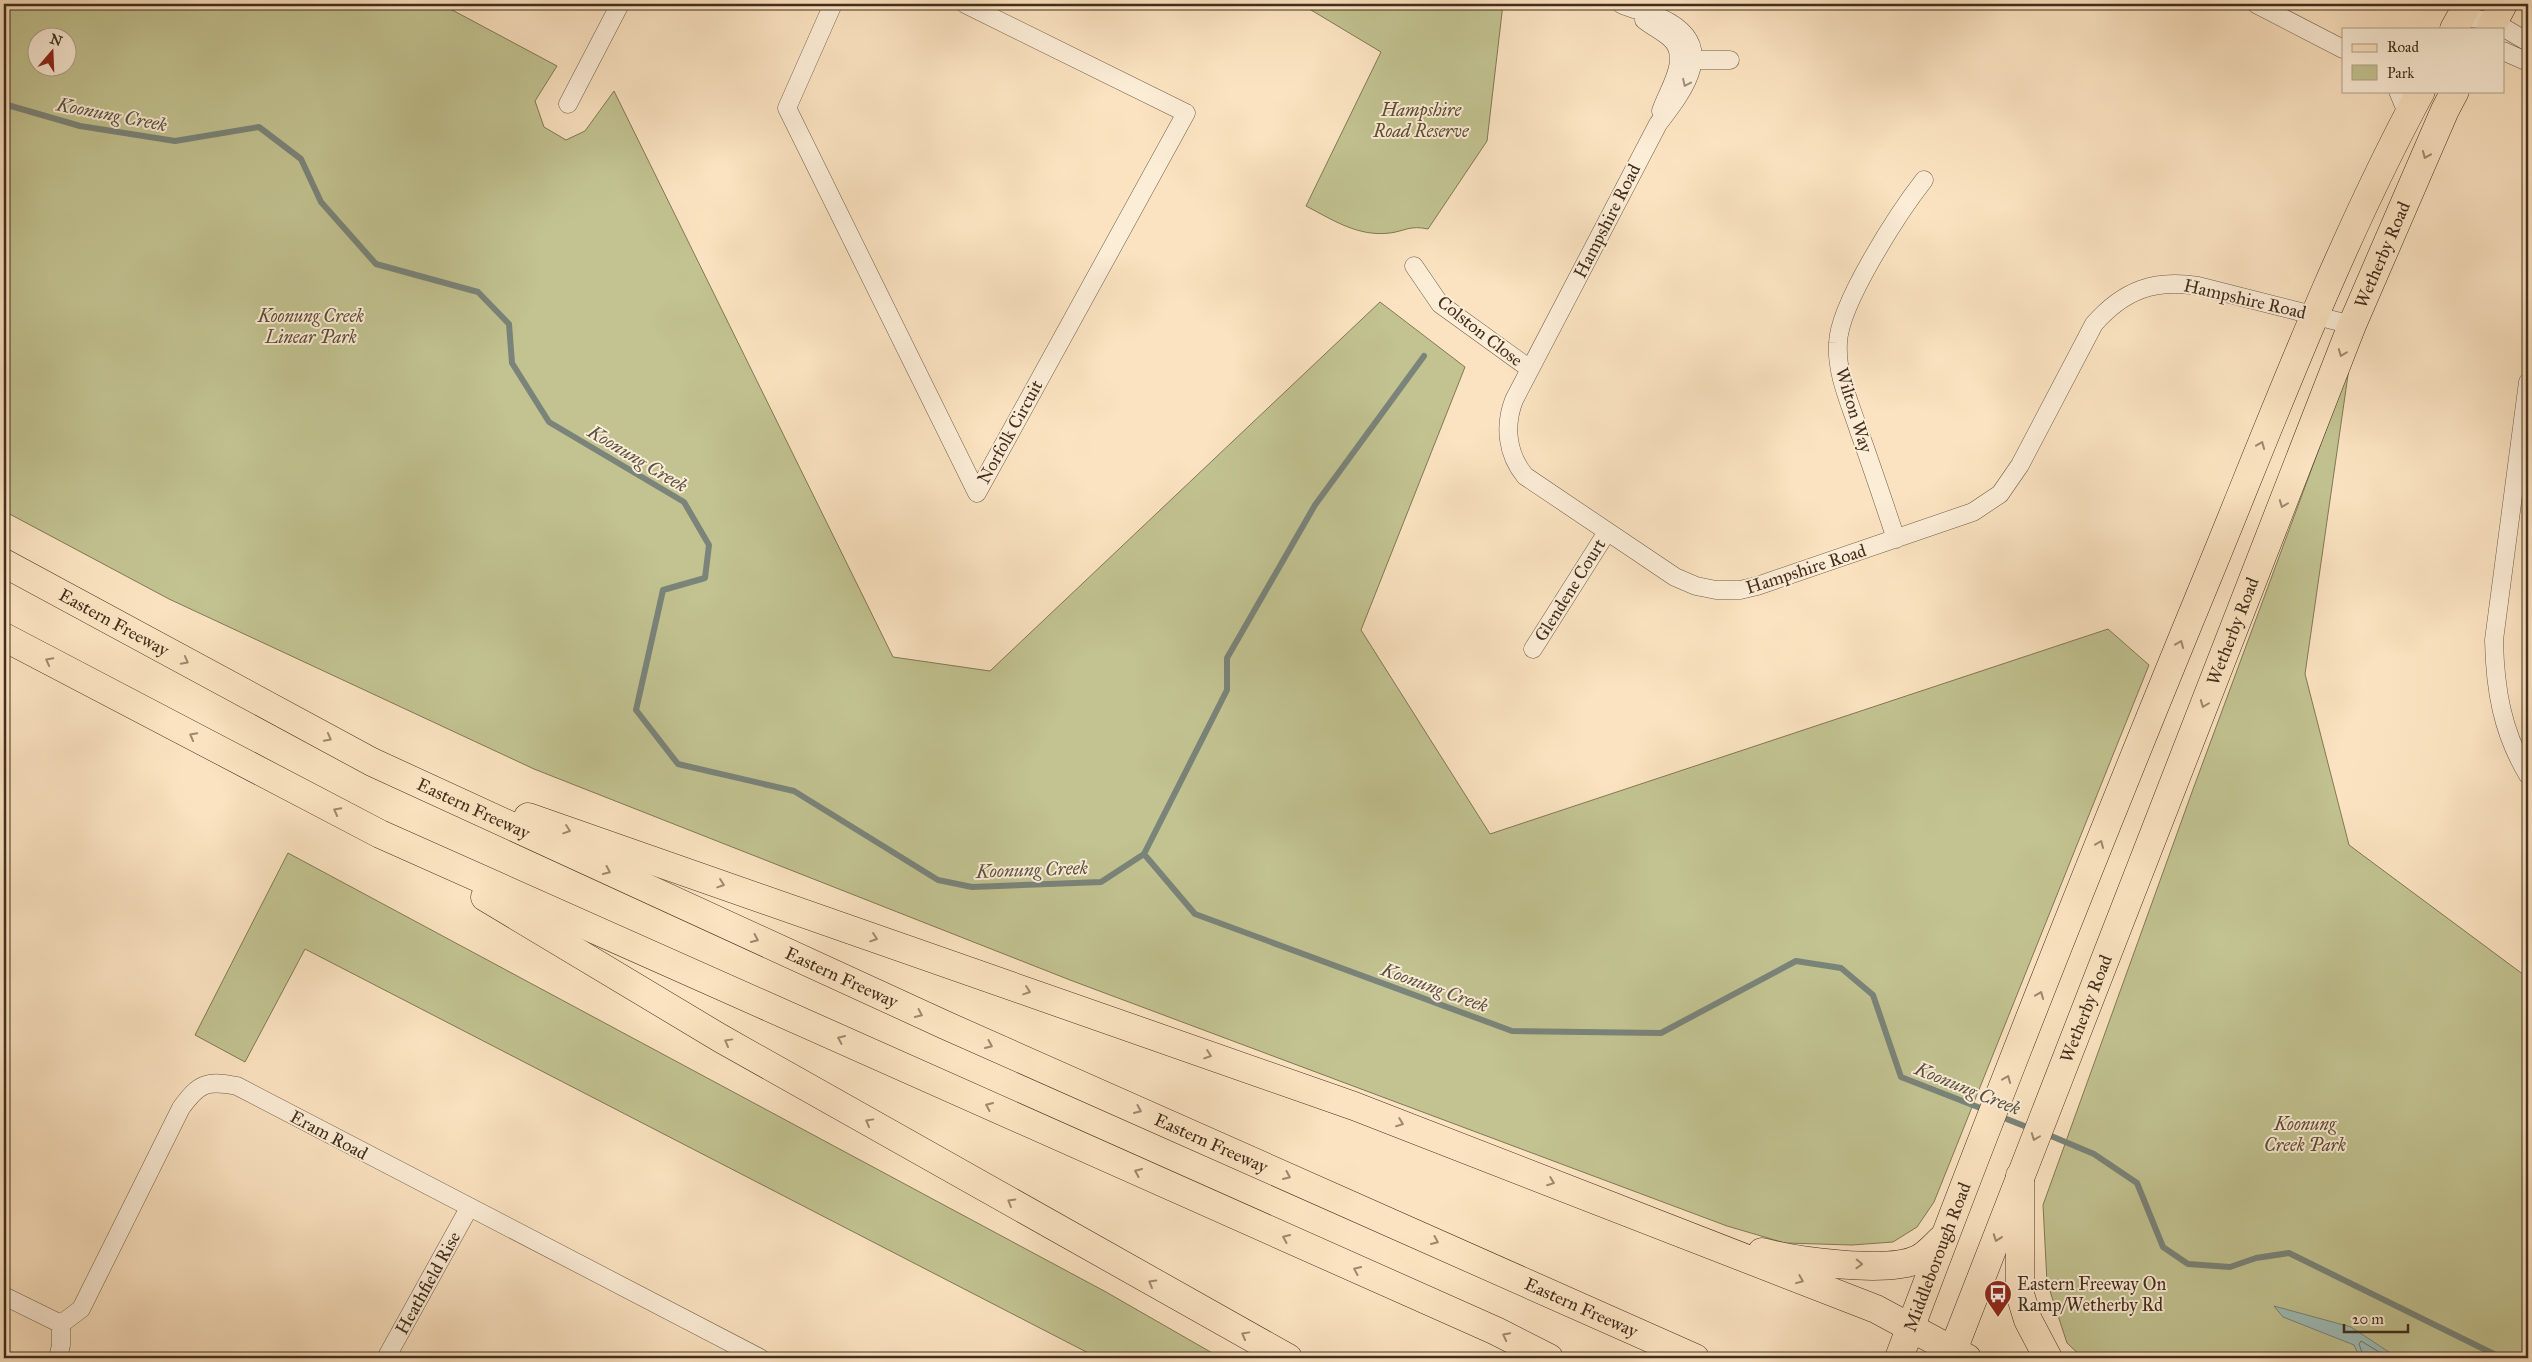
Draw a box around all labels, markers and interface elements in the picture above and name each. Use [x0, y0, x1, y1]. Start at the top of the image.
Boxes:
north arrow [28, 28, 78, 78]
legend [2342, 28, 2504, 92]
text: N [48, 30, 65, 50]
text: Road [2387, 38, 2419, 56]
text: Park [2387, 64, 2414, 82]
one-way arrow [1682, 78, 1692, 87]
water label: Koonung Creek [54, 92, 170, 137]
park label: Hampshire Road Reserve [1372, 99, 1470, 142]
one-way arrow [2421, 150, 2432, 159]
street label: Hampshire Road [1569, 160, 1645, 282]
street label: Wetherby Road [2350, 198, 2415, 311]
street label: Hampshire Road [2182, 274, 2308, 324]
street label: Colston Close [1433, 291, 1527, 371]
park label: Koonung Creek Linear Park [257, 305, 364, 348]
one-way arrow [2337, 348, 2347, 356]
street label: Wilton Way [1831, 365, 1878, 456]
street label: Norfolk Circuit [972, 376, 1048, 488]
water label: Koonung Creek [583, 419, 692, 497]
one-way arrow [2256, 442, 2266, 450]
one-way arrow [2279, 499, 2289, 508]
street label: Glendene Court [1530, 534, 1611, 645]
street label: Hampshire Road [1743, 539, 1869, 599]
street label: Wetherby Road [2202, 574, 2264, 688]
street label: Eastern Freeway [55, 584, 173, 661]
one-way arrow [2173, 640, 2184, 649]
one-way arrow [180, 655, 189, 665]
one-way arrow [45, 657, 54, 667]
one-way arrow [2200, 699, 2210, 708]
one-way arrow [189, 732, 198, 742]
one-way arrow [323, 732, 332, 742]
street label: Eastern Freeway [413, 773, 534, 844]
one-way arrow [333, 807, 342, 817]
one-way arrow [562, 824, 571, 834]
one-way arrow [2094, 840, 2104, 849]
water label: Koonung Creek [975, 856, 1089, 883]
one-way arrow [602, 864, 611, 875]
one-way arrow [716, 878, 724, 888]
one-way arrow [750, 932, 759, 943]
one-way arrow [869, 932, 878, 942]
street label: Eastern Freeway [782, 942, 902, 1013]
street label: Wetherby Road [2055, 952, 2117, 1066]
water label: Koonung Creek [1377, 957, 1492, 1018]
one-way arrow [1023, 985, 1031, 995]
one-way arrow [2034, 991, 2045, 1000]
one-way arrow [914, 1007, 923, 1018]
one-way arrow [837, 1035, 846, 1046]
one-way arrow [724, 1039, 733, 1049]
one-way arrow [984, 1039, 993, 1049]
one-way arrow [1204, 1049, 1212, 1059]
water label: Koonung Creek [1911, 1056, 2025, 1120]
one-way arrow [2001, 1076, 2011, 1084]
one-way arrow [985, 1101, 994, 1112]
one-way arrow [1133, 1104, 1142, 1115]
street label: Eram Road [286, 1105, 372, 1165]
street label: Eastern Freeway [1151, 1108, 1272, 1178]
park label: Koonung Creek Park [2264, 1113, 2346, 1156]
one-way arrow [1395, 1117, 1403, 1127]
one-way arrow [866, 1119, 875, 1129]
one-way arrow [2031, 1132, 2041, 1141]
one-way arrow [1134, 1167, 1143, 1178]
one-way arrow [1282, 1169, 1291, 1180]
one-way arrow [1546, 1176, 1555, 1186]
street label: Middleborough Road [1899, 1179, 1976, 1335]
one-way arrow [1007, 1199, 1016, 1209]
street label: Heathfield Rise [391, 1228, 465, 1338]
one-way arrow [1282, 1233, 1291, 1244]
one-way arrow [1993, 1233, 2003, 1242]
one-way arrow [1430, 1235, 1439, 1246]
one-way arrow [1855, 1259, 1863, 1269]
one-way arrow [1353, 1265, 1362, 1276]
street label: Eastern Freeway [1521, 1273, 1642, 1343]
one-way arrow [1795, 1273, 1804, 1284]
place label: Eastern Freeway On Ramp/Wetherby Rd [2017, 1273, 2166, 1316]
one-way arrow [1149, 1279, 1158, 1289]
bus stop icon: Eastern Freeway On Ramp/Wetherby Rd [1983, 1279, 2013, 1318]
scale bar [2344, 1302, 2408, 1334]
text: 20 m [2352, 1310, 2384, 1328]
one-way arrow [1241, 1331, 1250, 1341]
one-way arrow [1502, 1332, 1511, 1342]

